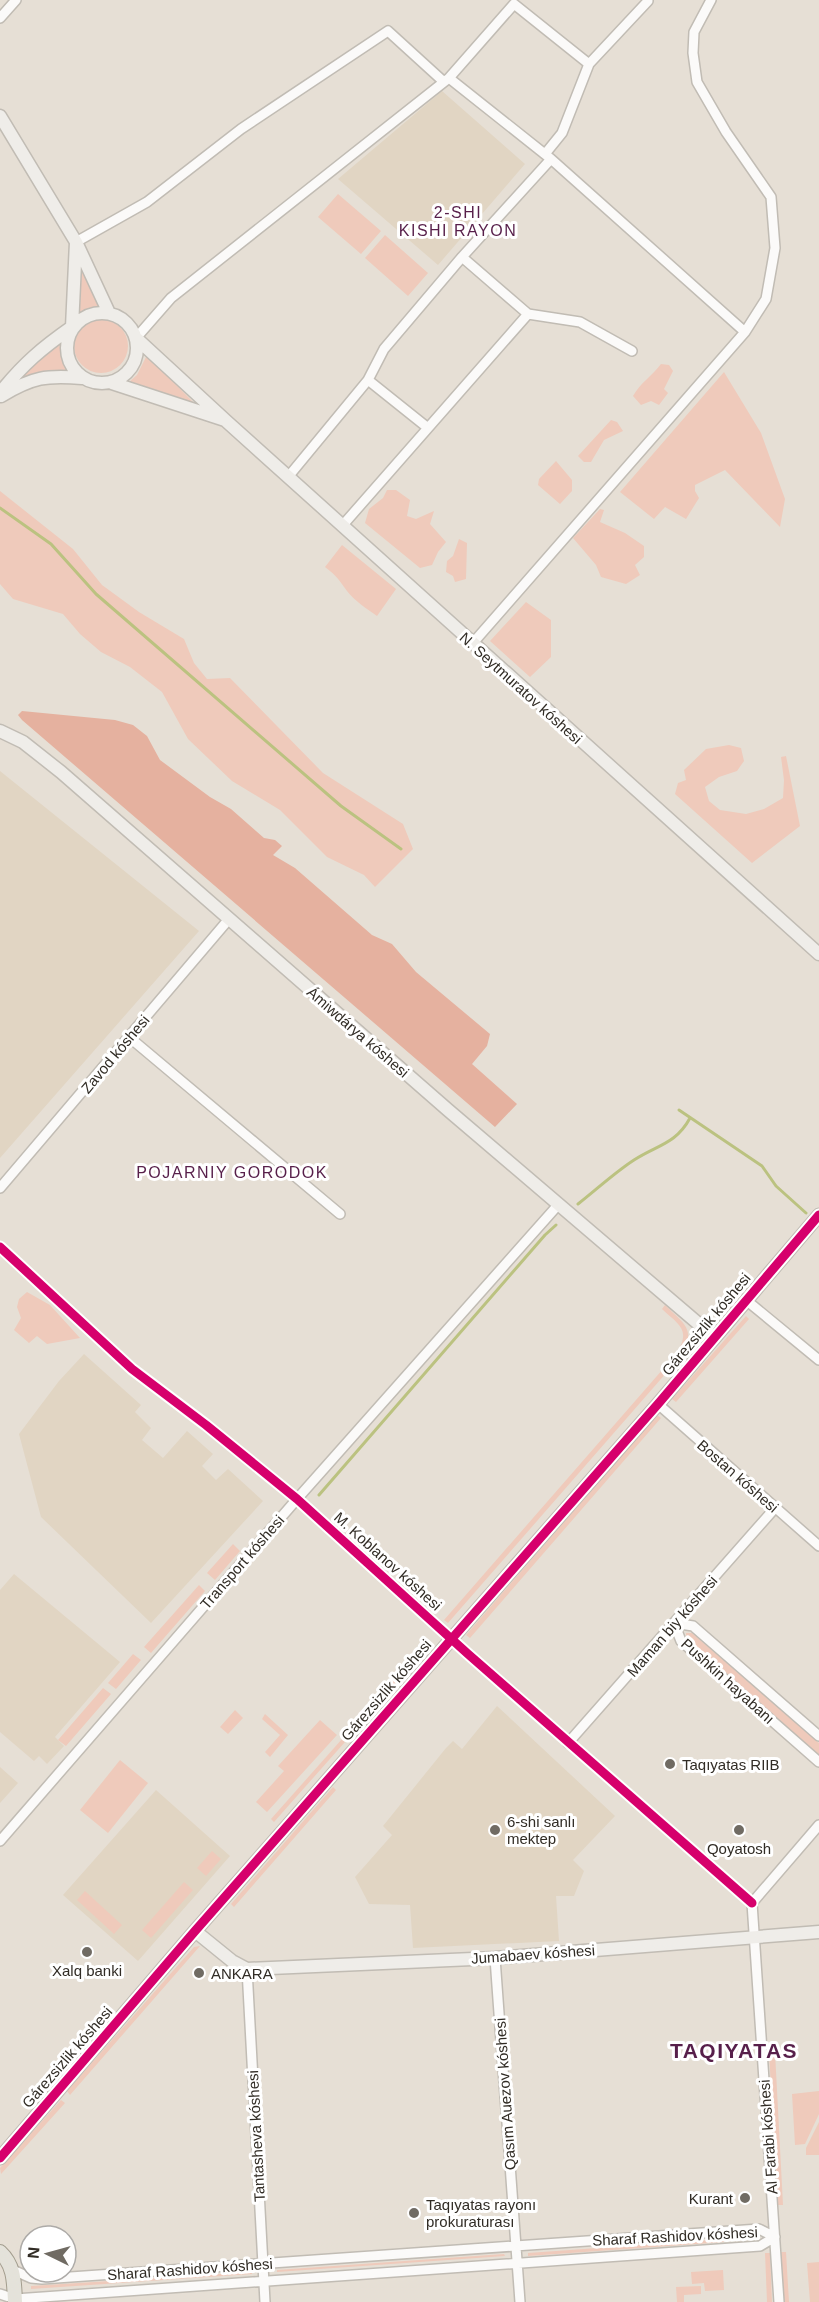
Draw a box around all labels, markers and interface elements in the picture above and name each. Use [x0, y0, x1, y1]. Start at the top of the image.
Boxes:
district label: 2-SHI KISHI RAYON [399, 204, 517, 239]
street label: N. Seytmuratov kóshesi [456, 629, 586, 747]
street label: Ámiwdárya kóshesi [304, 983, 412, 1081]
street label: Zavod kóshesi [77, 1011, 153, 1097]
district label: POJARNIY GORODOK [136, 1164, 328, 1181]
street label: Gárezsizlik kóshesi [658, 1269, 754, 1379]
street label: Bostan kóshesi [694, 1436, 782, 1516]
street label: M. Koblanov kóshesi [331, 1508, 445, 1614]
street label: Transport kóshesi [197, 1512, 287, 1612]
street label: Maman biy kóshesi [623, 1572, 721, 1680]
street label: Pushkin hayabanı [678, 1635, 778, 1727]
street label: Gárezsizlik kóshesi [337, 1636, 435, 1744]
place label: Taqıyatas RIIB [682, 1756, 780, 1773]
marker: Taqıyatas RIIB [663, 1757, 677, 1771]
place label: 6-shi sanlı mektep [507, 1813, 575, 1847]
marker: 6-shi sanlı mektep [488, 1823, 502, 1837]
marker: Qoyatosh [732, 1823, 746, 1837]
place label: Qoyatosh [707, 1840, 771, 1857]
street label: Jumabaev kóshesi [470, 1941, 596, 1967]
marker: Xalq banki [80, 1945, 94, 1959]
place label: Xalq banki [52, 1962, 122, 1979]
place label: ANKARA [211, 1965, 273, 1982]
marker: ANKARA [192, 1966, 206, 1980]
street label: Gárezsizlik kóshesi [18, 2003, 116, 2111]
street label: Qasım Auezov kóshesi [491, 2017, 519, 2171]
district label: TAQIYATAS [670, 2039, 798, 2062]
street label: Tantasheva kóshesi [244, 2070, 268, 2202]
street label: Al Farabi kóshesi [756, 2079, 780, 2195]
place label: Kurant [689, 2190, 734, 2207]
marker: Kurant [738, 2191, 752, 2205]
place label: Taqıyatas rayonı prokuraturası [426, 2196, 536, 2230]
marker: Taqıyatas rayonı prokuraturası [407, 2206, 421, 2220]
street label: Sharaf Rashidov kóshesi [592, 2223, 758, 2249]
north arrow [18, 2224, 78, 2284]
text: N [25, 2246, 43, 2259]
street label: Sharaf Rashidov kóshesi [107, 2255, 273, 2283]

